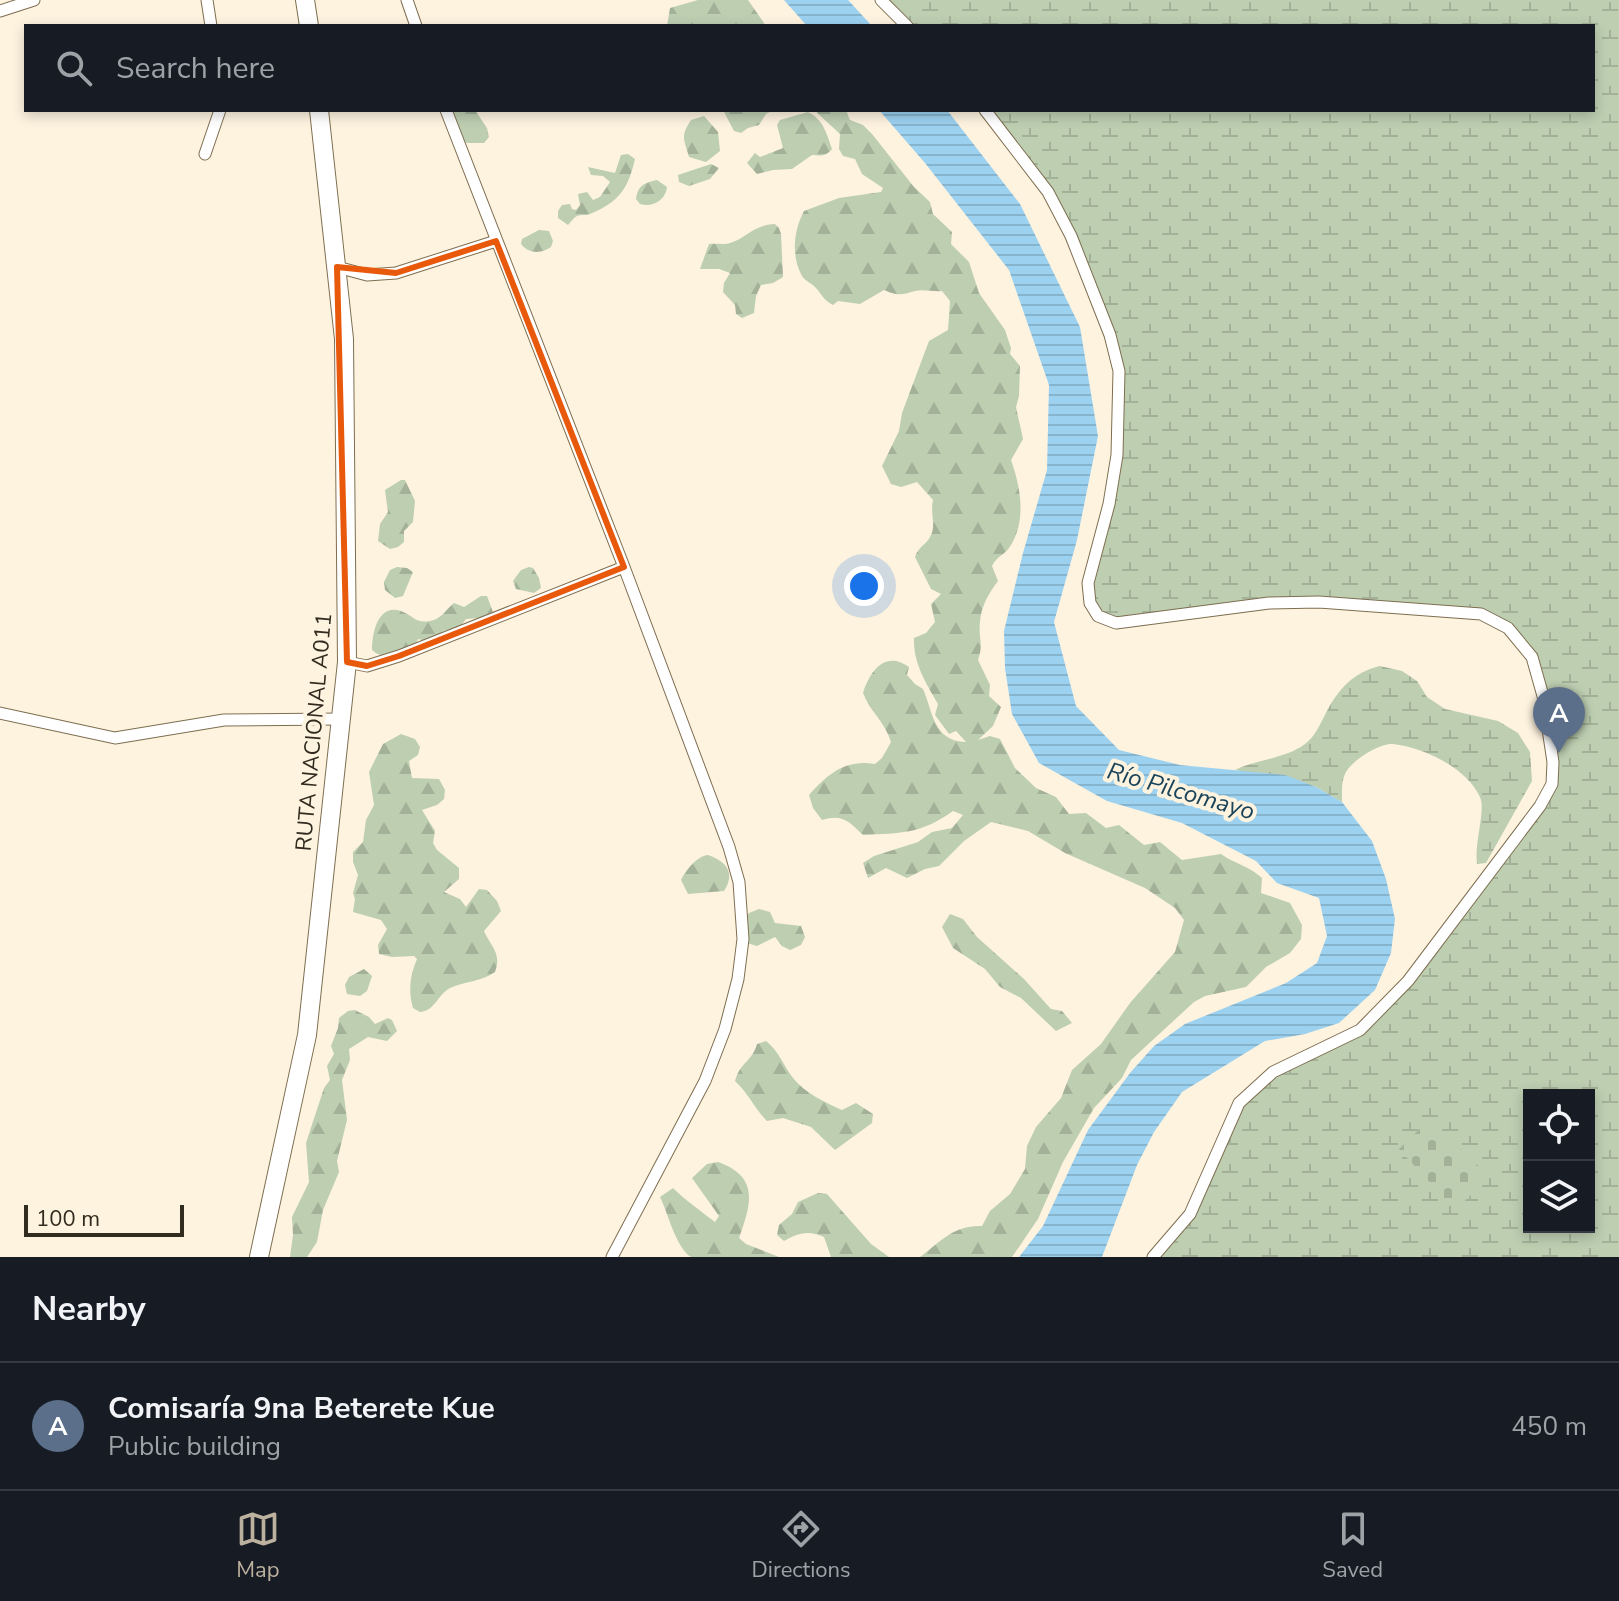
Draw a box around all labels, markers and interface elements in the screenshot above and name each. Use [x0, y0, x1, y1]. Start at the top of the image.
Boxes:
search box [24, 24, 1595, 112]
icon: search [52, 46, 96, 90]
text: Search here [116, 48, 275, 89]
your location [844, 566, 884, 606]
street label: RUTA NACIONAL A011 [289, 612, 339, 852]
pin: A [1533, 687, 1585, 753]
water label: Río Pilcomayo [1104, 755, 1258, 827]
map controls [1523, 1089, 1595, 1233]
button: locate [1523, 1089, 1595, 1161]
button: layers [1523, 1161, 1595, 1233]
scale bar [24, 1201, 184, 1237]
text: 100 m [36, 1204, 100, 1234]
text: Nearby [32, 1286, 146, 1332]
text: Comisaría 9na Beterete Kue [108, 1388, 495, 1429]
text: A [48, 1409, 68, 1444]
text: 450 m [1511, 1409, 1587, 1444]
text: Public building [108, 1429, 281, 1464]
tab: Map [236, 1507, 280, 1585]
tab: Directions [752, 1507, 851, 1585]
tab: Saved [1322, 1507, 1383, 1585]

